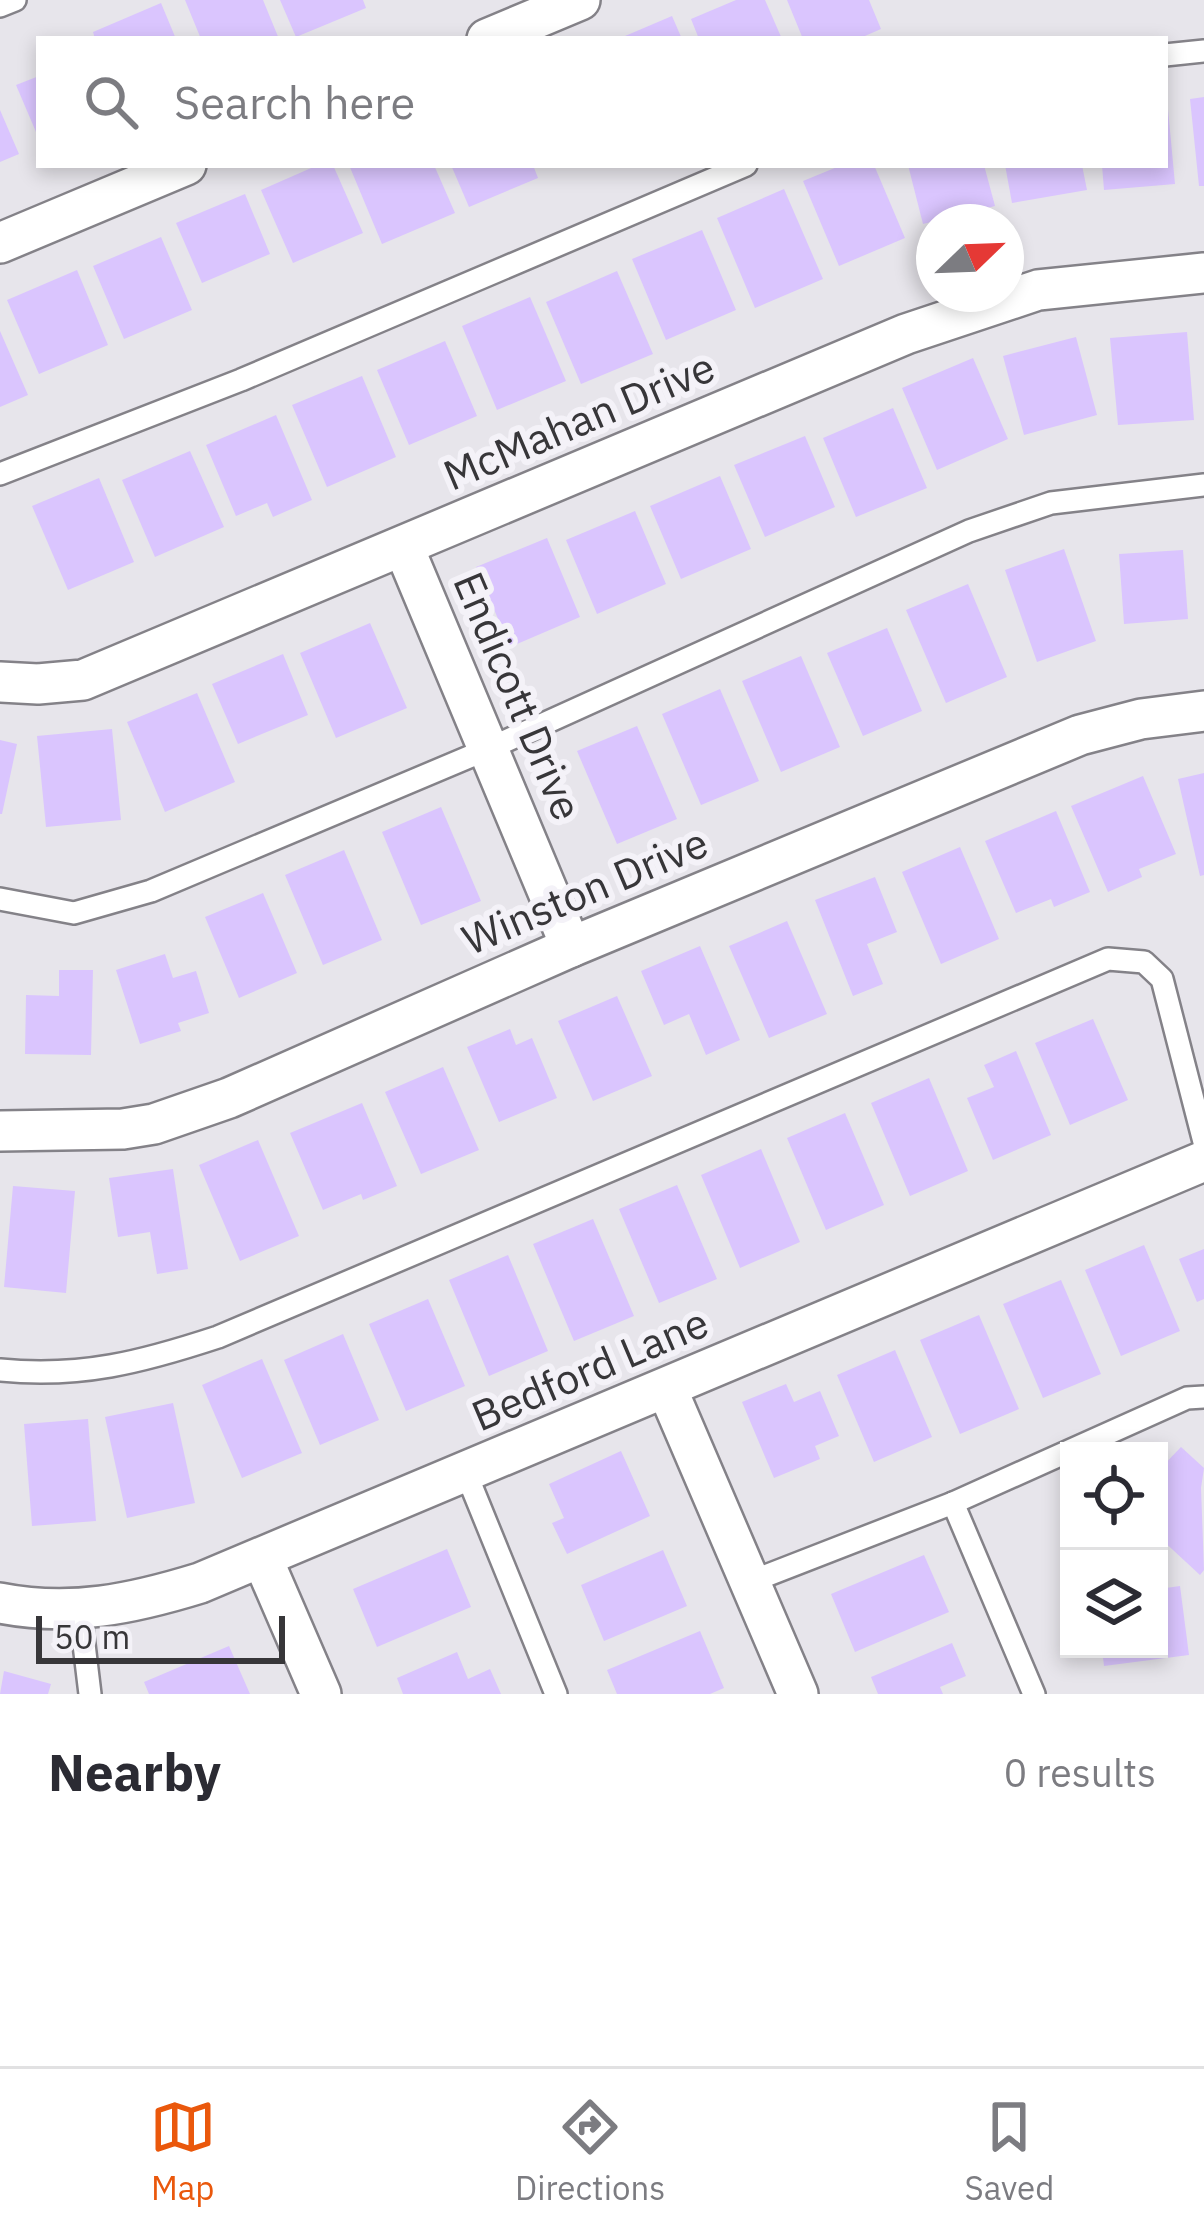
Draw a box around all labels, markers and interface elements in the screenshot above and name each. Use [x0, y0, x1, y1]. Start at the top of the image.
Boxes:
search box [36, 36, 1168, 168]
icon: search [78, 69, 144, 135]
text: Search here [174, 73, 415, 131]
north arrow [916, 204, 1024, 312]
street label: McMahan Drive [435, 339, 723, 502]
street label: Endicott Drive [442, 564, 595, 828]
street label: Winston Drive [454, 814, 716, 967]
street label: Bedford Lane [463, 1294, 716, 1443]
map controls [1060, 1442, 1168, 1658]
button: locate [1060, 1442, 1168, 1550]
button: layers [1060, 1550, 1168, 1658]
scale bar [36, 1610, 285, 1663]
text: 50 m [54, 1615, 130, 1658]
text: Nearby [48, 1739, 221, 1805]
text: 0 results [1004, 1747, 1156, 1798]
tab: Map [150, 2094, 216, 2209]
tab: Directions [515, 2094, 665, 2209]
tab: Saved [965, 2094, 1054, 2209]

